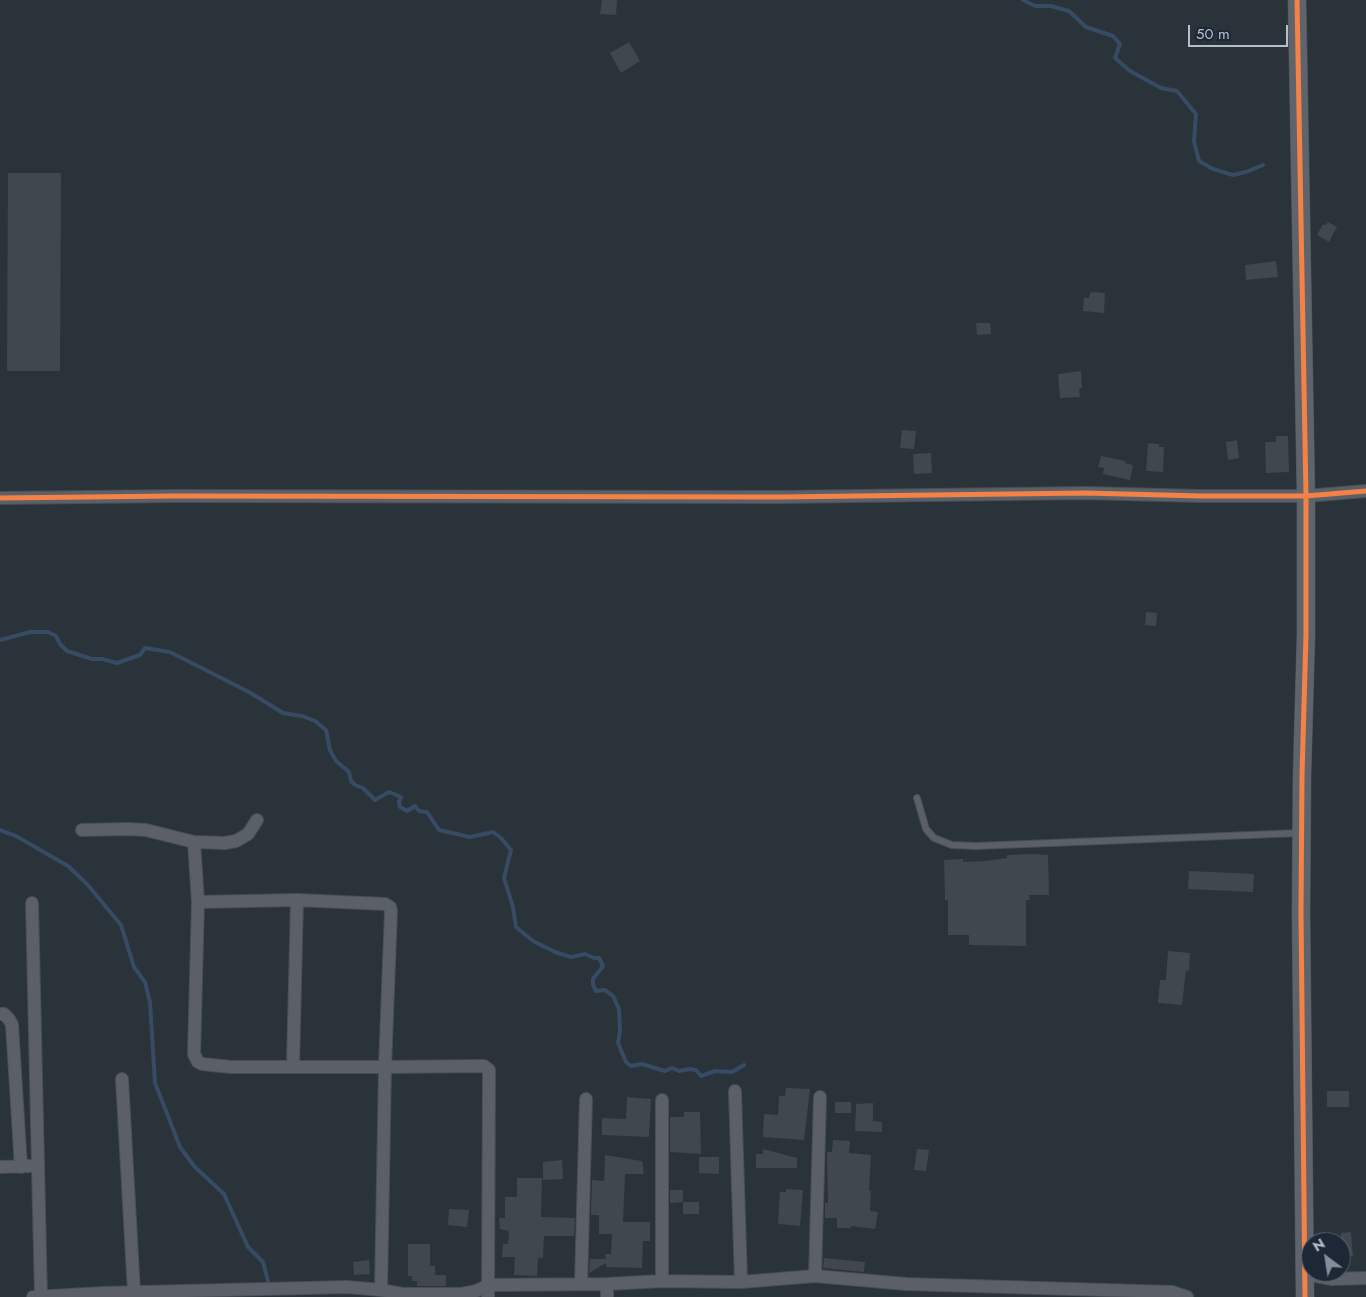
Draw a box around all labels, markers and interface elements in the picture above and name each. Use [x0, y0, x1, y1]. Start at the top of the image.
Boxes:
scale bar [1191, 15, 1291, 47]
text: 50 m [1196, 23, 1230, 45]
north arrow [1301, 1232, 1351, 1282]
text: N [1309, 1234, 1329, 1256]

